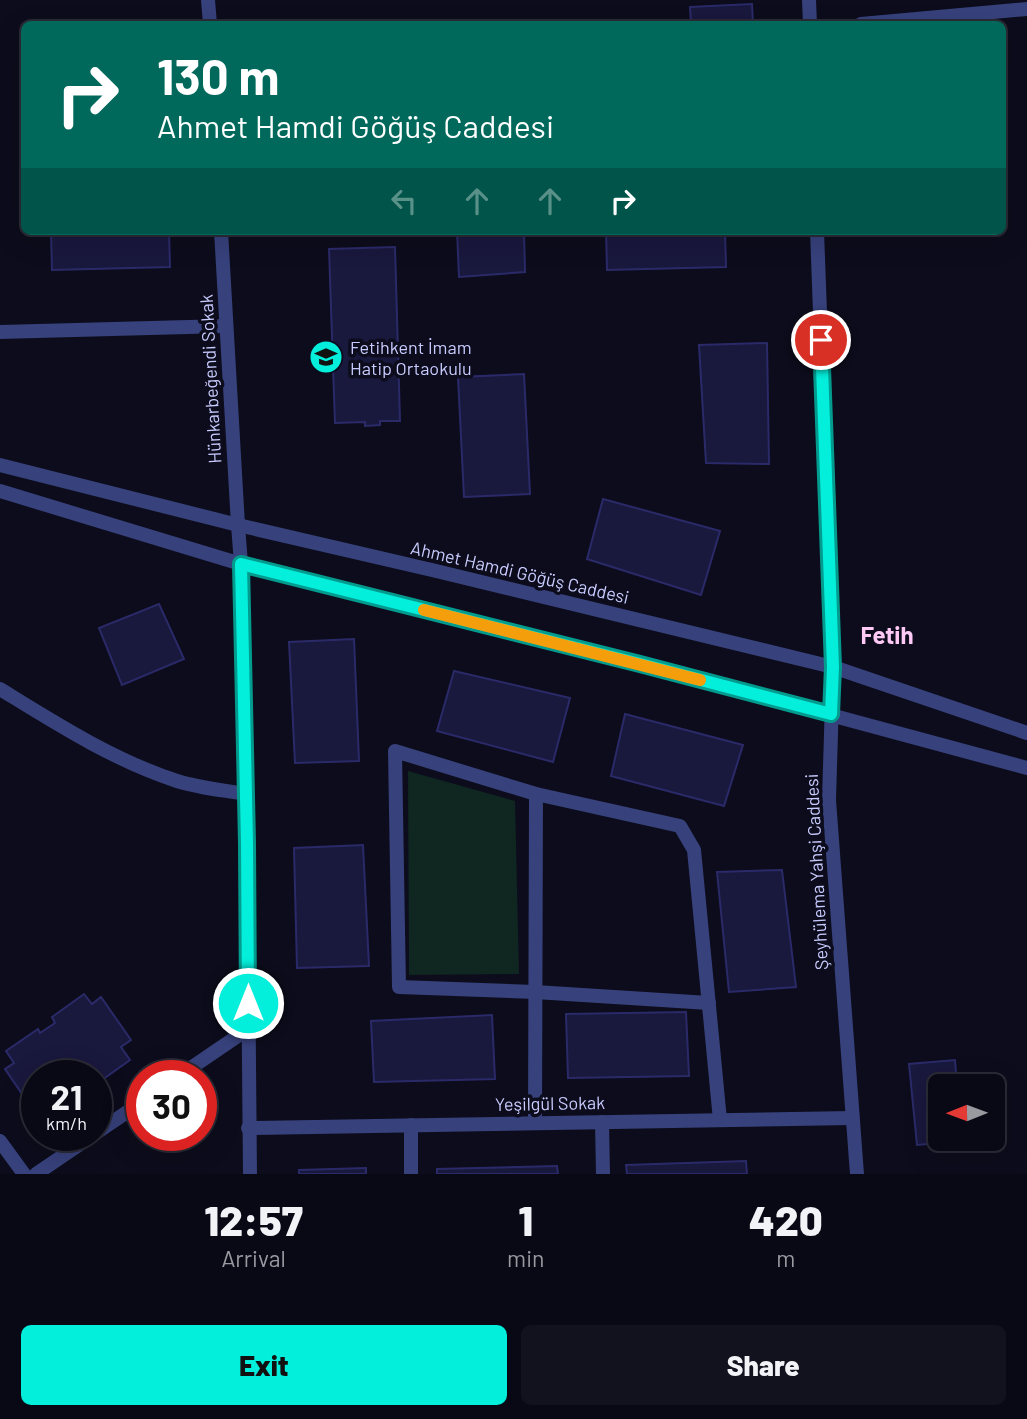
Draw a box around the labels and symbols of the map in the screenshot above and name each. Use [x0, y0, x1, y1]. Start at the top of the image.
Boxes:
street label: Hünkarbeğendi Sokak [195, 294, 225, 464]
pin [791, 310, 851, 370]
place label: Fetihkent İmam Hatip Ortaokulu [350, 336, 472, 379]
school or university icon: Fetihkent İmam Hatip Ortaokulu [307, 338, 345, 376]
street label: Ahmet Hamdi Göğüş Caddesi [409, 536, 631, 608]
district label: Fetih [860, 620, 914, 649]
street label: Şeyhülema Yahşi Caddesi [800, 773, 832, 971]
position arrow [211, 966, 285, 1040]
speed limit sign: 30 [126, 1060, 217, 1151]
north arrow [928, 1074, 1004, 1152]
street label: Yeşilgül Sokak [495, 1091, 605, 1115]

